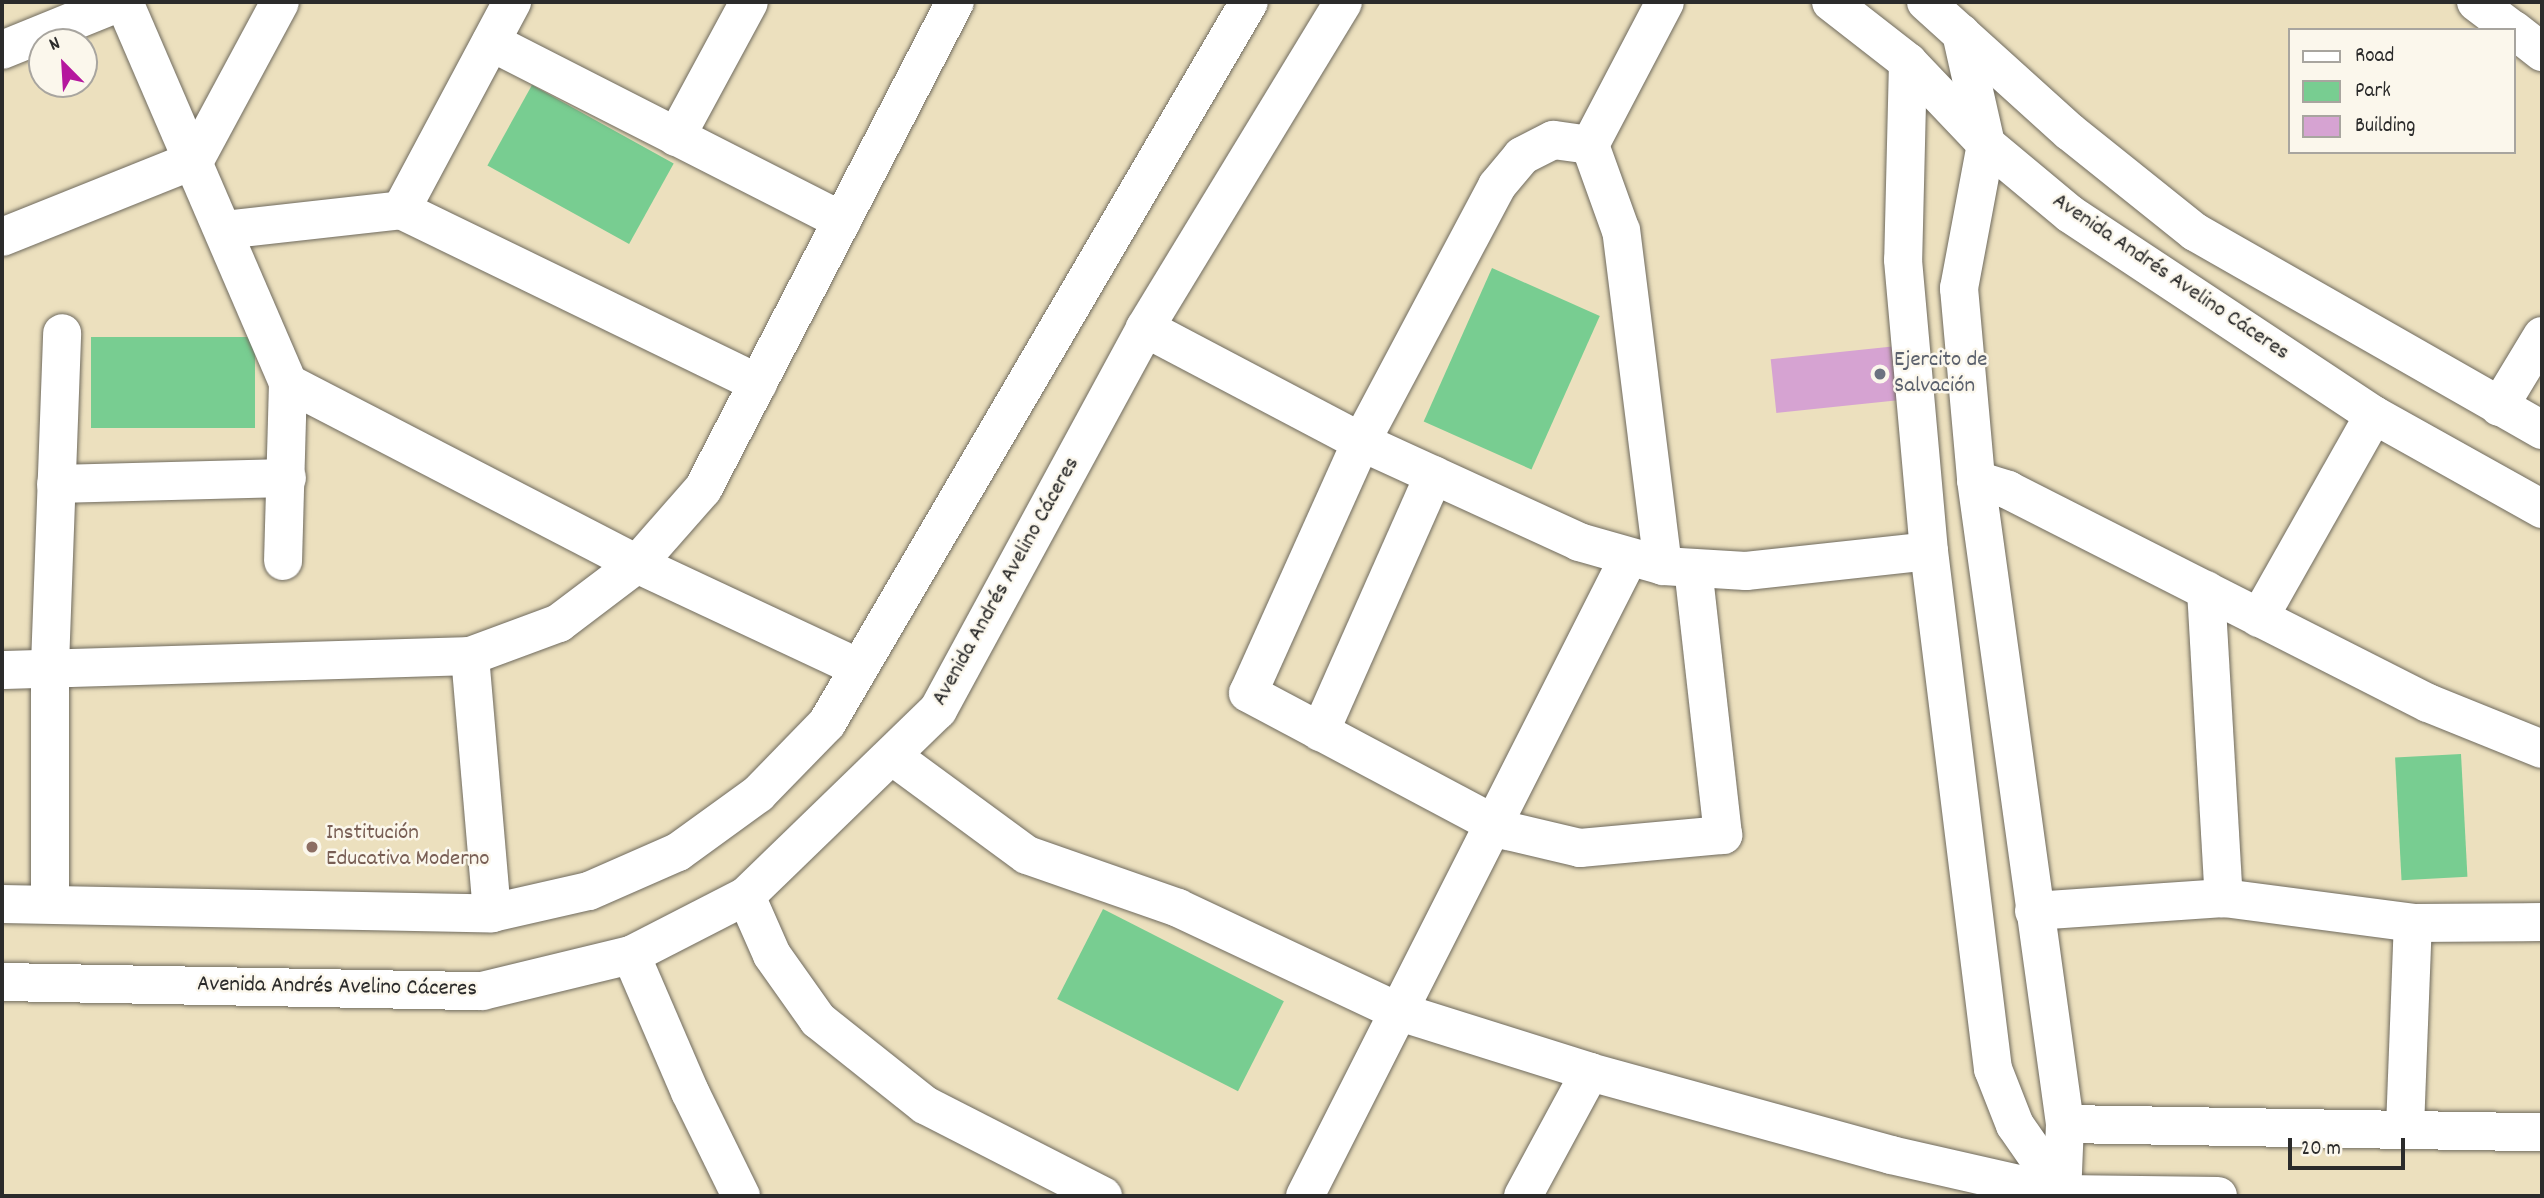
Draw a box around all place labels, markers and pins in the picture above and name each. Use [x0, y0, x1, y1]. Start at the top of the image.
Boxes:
place label: Ejercito de Salvación [1894, 347, 1987, 401]
marker: Ejercito de Salvación [1872, 366, 1888, 382]
place label: Institución Educativa Moderno [326, 820, 490, 874]
marker: Institución Educativa Moderno [304, 839, 320, 855]

